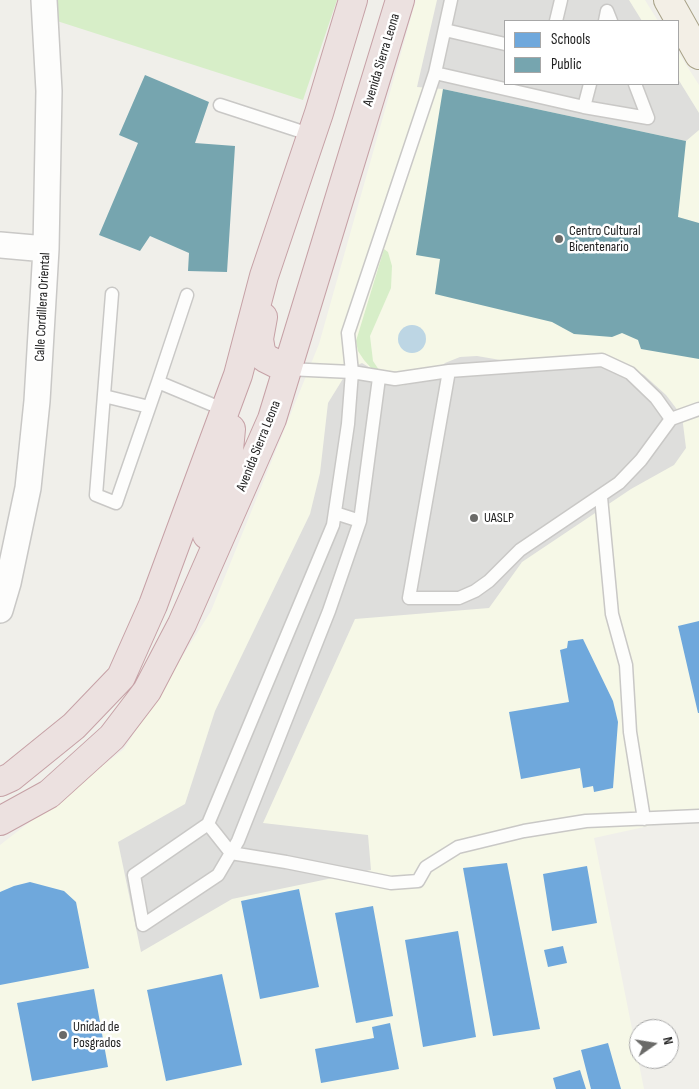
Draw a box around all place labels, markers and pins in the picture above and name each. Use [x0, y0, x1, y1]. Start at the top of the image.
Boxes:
place label: Centro Cultural Bicentenario [569, 223, 641, 256]
marker: Centro Cultural Bicentenario [553, 233, 565, 245]
place label: UASLP [484, 510, 514, 526]
marker: UASLP [468, 512, 480, 524]
place label: Unidad de Posgrados [73, 1019, 121, 1052]
marker: Unidad de Posgrados [57, 1029, 69, 1041]

